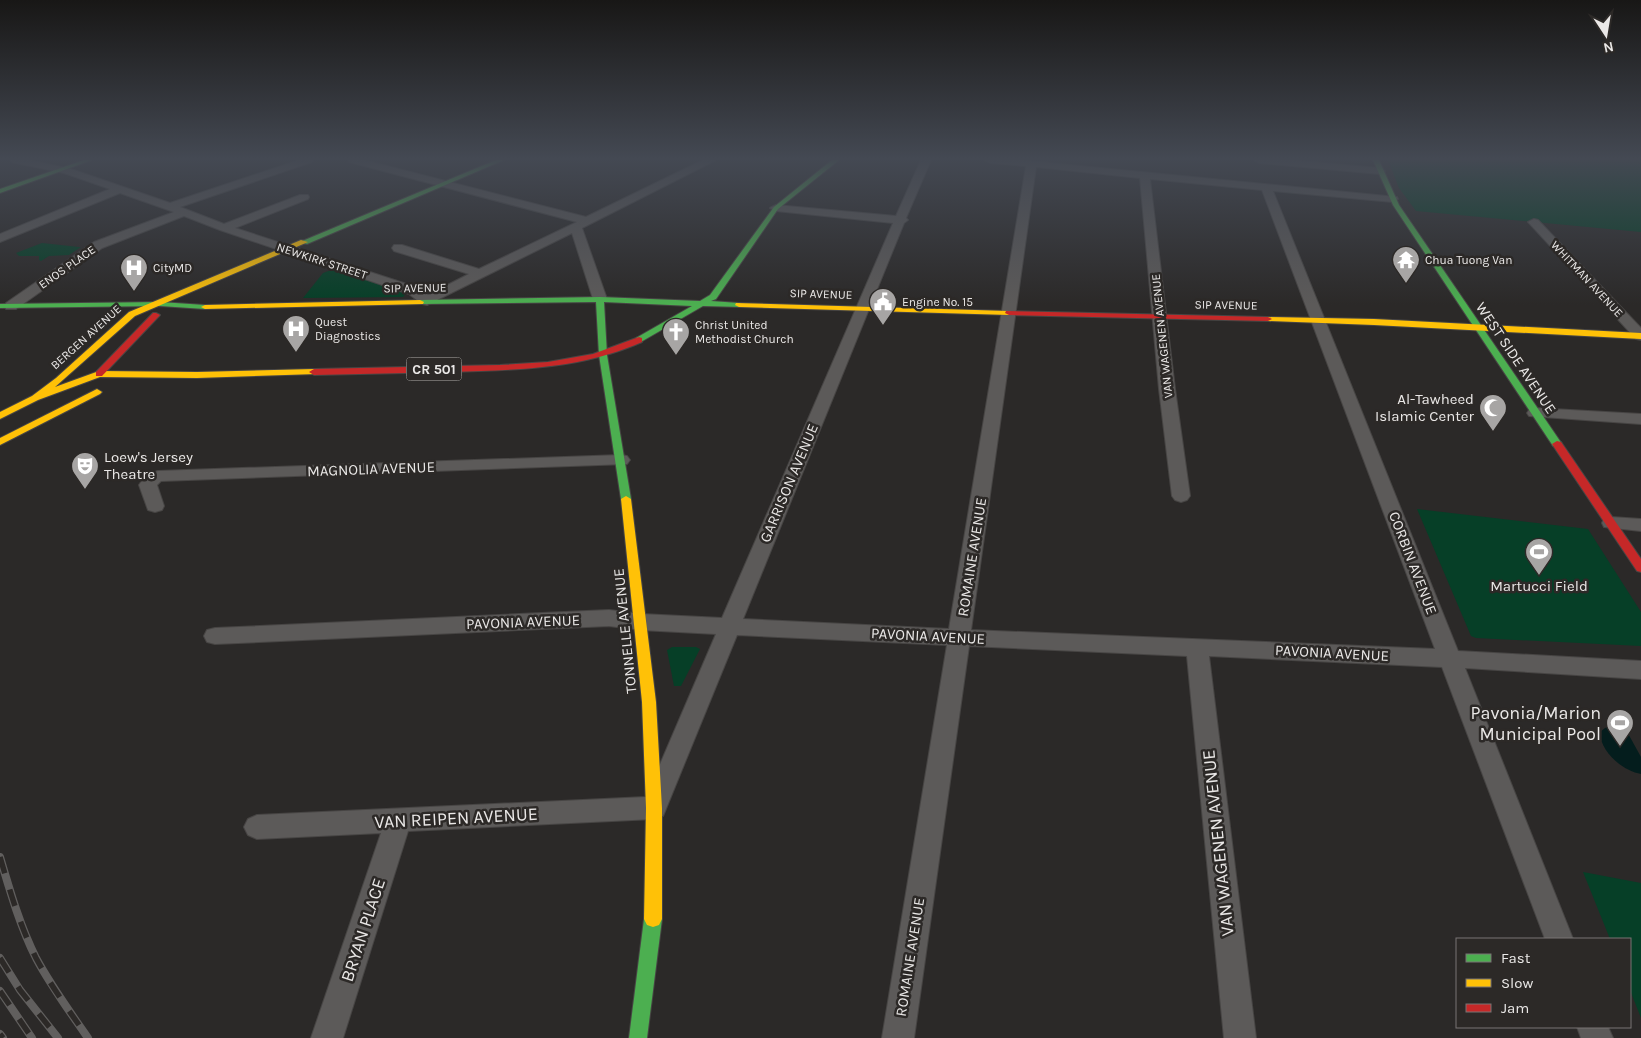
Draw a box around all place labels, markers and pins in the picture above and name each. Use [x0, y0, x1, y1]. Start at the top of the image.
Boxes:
temple icon: Chua Tuong Van [1391, 245, 1421, 284]
hospital icon: CityMD [119, 253, 149, 292]
place label: Chua Tuong Van [1425, 253, 1512, 267]
place label: CityMD [153, 261, 192, 275]
public building icon: Engine No. 15 [868, 287, 898, 326]
place label: Engine No. 15 [902, 295, 973, 309]
hospital icon: Quest Diagnostics [281, 314, 311, 353]
place label: Quest Diagnostics [315, 315, 381, 343]
church icon: Christ United Methodist Church [661, 317, 691, 356]
place label: Christ United Methodist Church [695, 318, 794, 346]
place label: Al-Tawheed Islamic Center [1375, 390, 1475, 425]
mosque icon: Al-Tawheed Islamic Center [1478, 393, 1508, 432]
place label: Loew's Jersey Theatre [104, 448, 193, 483]
theatre icon: Loew's Jersey Theatre [70, 451, 100, 490]
sports icon: Martucci Field [1524, 537, 1554, 576]
place label: Martucci Field [1490, 577, 1588, 595]
place label: Pavonia/Marion Municipal Pool [1471, 702, 1601, 745]
sports icon: Pavonia/Marion Municipal Pool [1605, 708, 1635, 747]

